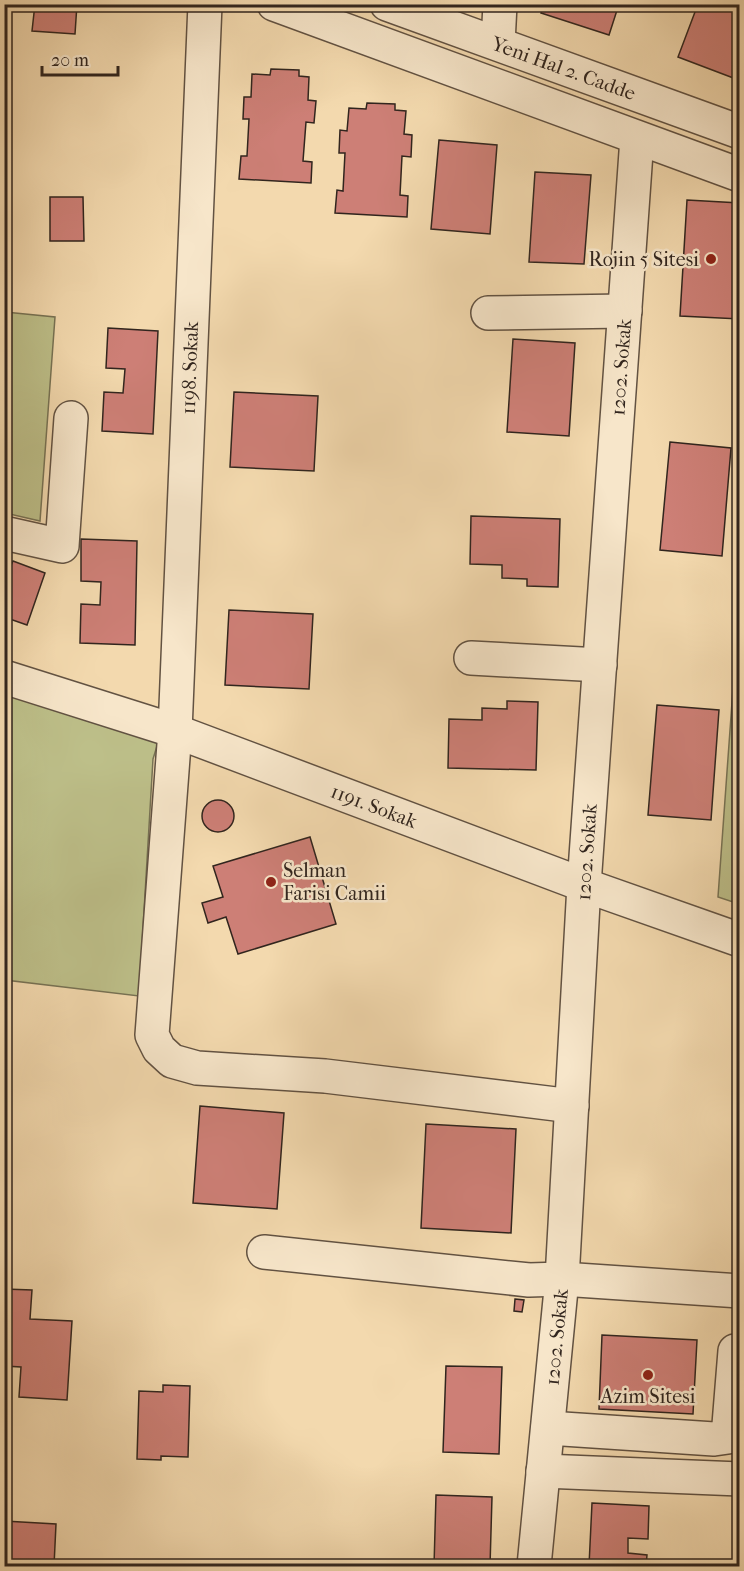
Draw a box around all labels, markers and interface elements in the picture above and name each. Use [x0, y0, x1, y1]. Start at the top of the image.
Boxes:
street label: Yeni Hal 2. Cadde [488, 31, 639, 105]
scale bar [42, 39, 118, 77]
text: 20 m [51, 50, 89, 71]
place label: Rojin 5 Sitesi [588, 248, 699, 271]
marker: Rojin 5 Sitesi [704, 252, 718, 266]
street label: 1202. Sokak [606, 317, 636, 417]
street label: 1198. Sokak [177, 320, 203, 415]
street label: 1191. Sokak [328, 779, 421, 833]
street label: 1202. Sokak [572, 802, 601, 901]
place label: Selman Farisi Camii [283, 859, 386, 905]
marker: Selman Farisi Camii [264, 875, 278, 889]
street label: 1202. Sokak [540, 1287, 573, 1387]
marker: Azim Sitesi [641, 1368, 655, 1382]
place label: Azim Sitesi [600, 1385, 696, 1408]

